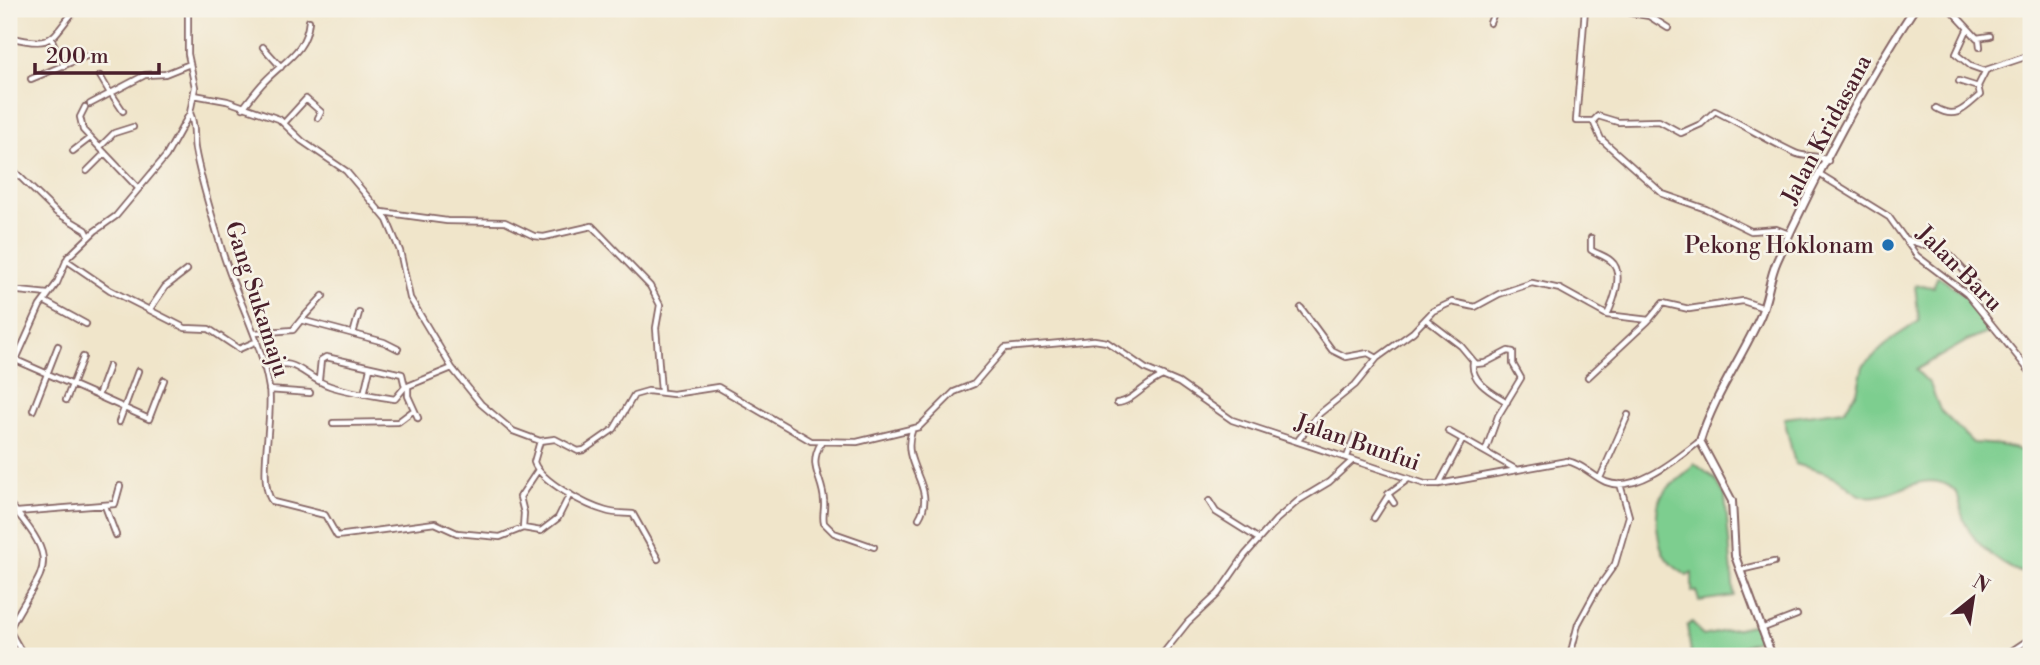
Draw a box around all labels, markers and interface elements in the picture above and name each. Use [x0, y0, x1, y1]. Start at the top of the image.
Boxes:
scale bar [35, 32, 159, 76]
text: 200 m [46, 44, 109, 70]
street label: Jalan Kridasana [1775, 50, 1878, 210]
street label: Gang Sukamaju [219, 218, 295, 381]
street label: Jalan Baru [1910, 219, 2008, 317]
place label: Pekong Hoklonam [1685, 232, 1874, 260]
marker: Pekong Hoklonam [1880, 237, 1896, 253]
street label: Jalan Bunfui [1291, 408, 1424, 477]
north arrow [1938, 564, 2008, 634]
text: N [1968, 570, 1994, 598]

